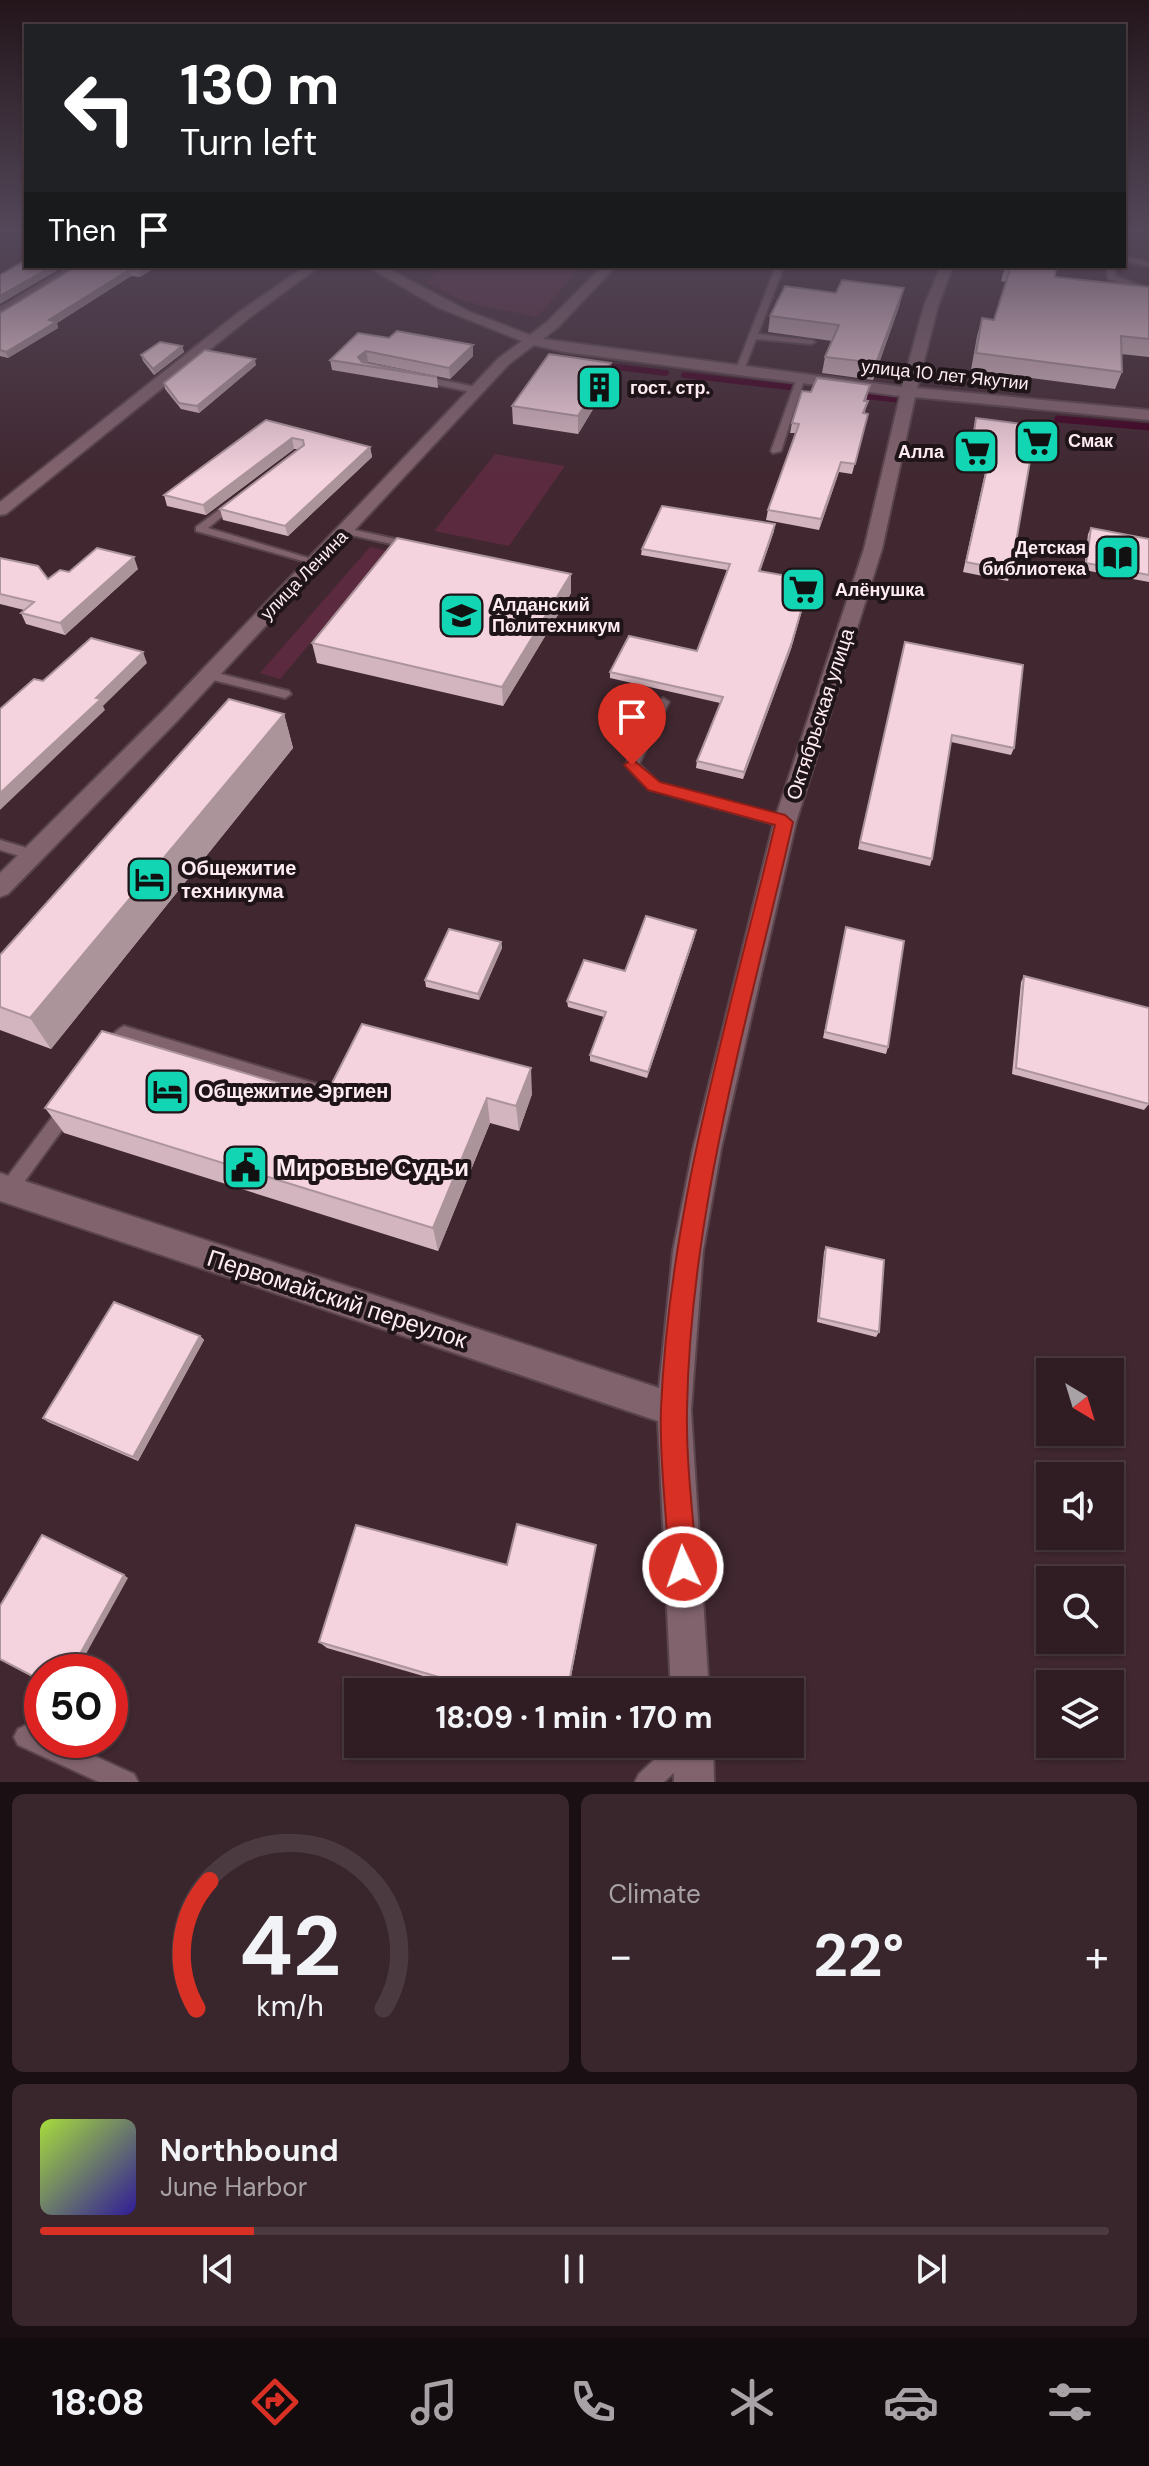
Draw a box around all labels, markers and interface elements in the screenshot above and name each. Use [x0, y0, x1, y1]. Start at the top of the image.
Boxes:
text: 130 m [180, 48, 339, 121]
icon: left [48, 56, 152, 160]
text: Turn left [180, 119, 317, 166]
icon: arrive [132, 208, 176, 252]
text: Then [48, 211, 116, 250]
street label: улица 10 лет Якутии [860, 354, 1030, 396]
building icon: гост. стр. [575, 364, 623, 412]
place label: гост. стр. [630, 376, 710, 400]
supermarket icon: Смак [1013, 417, 1061, 465]
supermarket icon: Алла [951, 428, 999, 476]
place label: Смак [1068, 429, 1114, 453]
place label: Алла [898, 440, 945, 464]
street label: улица Ленина [255, 524, 354, 625]
library icon: Детская библиотека [1093, 534, 1141, 582]
place label: Детская библиотека [982, 536, 1087, 581]
supermarket icon: Алёнушка [780, 566, 828, 614]
place label: Алёнушка [835, 578, 925, 602]
school or university icon: Алданский Политехникум [437, 591, 485, 639]
place label: Алданский Политехникум [492, 593, 621, 638]
street label: Октябрьская улица [780, 624, 860, 803]
pin [598, 683, 666, 765]
icon: arrive [610, 695, 654, 739]
place label: Общежитие техникума [181, 855, 296, 904]
hotel icon: Общежитие техникума [126, 856, 174, 904]
hotel icon: Общежитие Эргиен [143, 1067, 191, 1115]
place label: Общежитие Эргиен [198, 1078, 388, 1104]
public building icon: Мировые Судьи [221, 1144, 269, 1192]
place label: Мировые Судьи [276, 1152, 469, 1183]
street label: Первомайский переулок [203, 1242, 471, 1355]
north arrow [1036, 1358, 1124, 1446]
map controls [1036, 1358, 1124, 1758]
button: sound [1036, 1462, 1124, 1550]
position arrow [641, 1525, 725, 1609]
button: search [1036, 1566, 1124, 1654]
speed limit sign: 50 [24, 1654, 128, 1758]
button: layers [1036, 1670, 1124, 1758]
text: 18:09 · 1 min · 170 m [435, 1698, 713, 1737]
text: Climate [609, 1877, 701, 1911]
text: 42 [239, 1892, 341, 2001]
text: 22° [813, 1916, 904, 1995]
text: − [609, 1927, 633, 1985]
text: + [1085, 1927, 1109, 1985]
text: km/h [256, 1988, 324, 2025]
text: Northbound [160, 2131, 339, 2170]
text: June Harbor [160, 2170, 307, 2204]
icon: previous [196, 2247, 240, 2291]
icon: pause [552, 2247, 596, 2291]
icon: next [909, 2247, 953, 2291]
icon: directions [247, 2374, 303, 2430]
icon: music [406, 2374, 462, 2430]
icon: phone [565, 2374, 621, 2430]
icon: climate [724, 2374, 780, 2430]
icon: car [883, 2374, 939, 2430]
icon: filters [1042, 2374, 1098, 2430]
text: 18:08 [51, 2379, 145, 2426]

